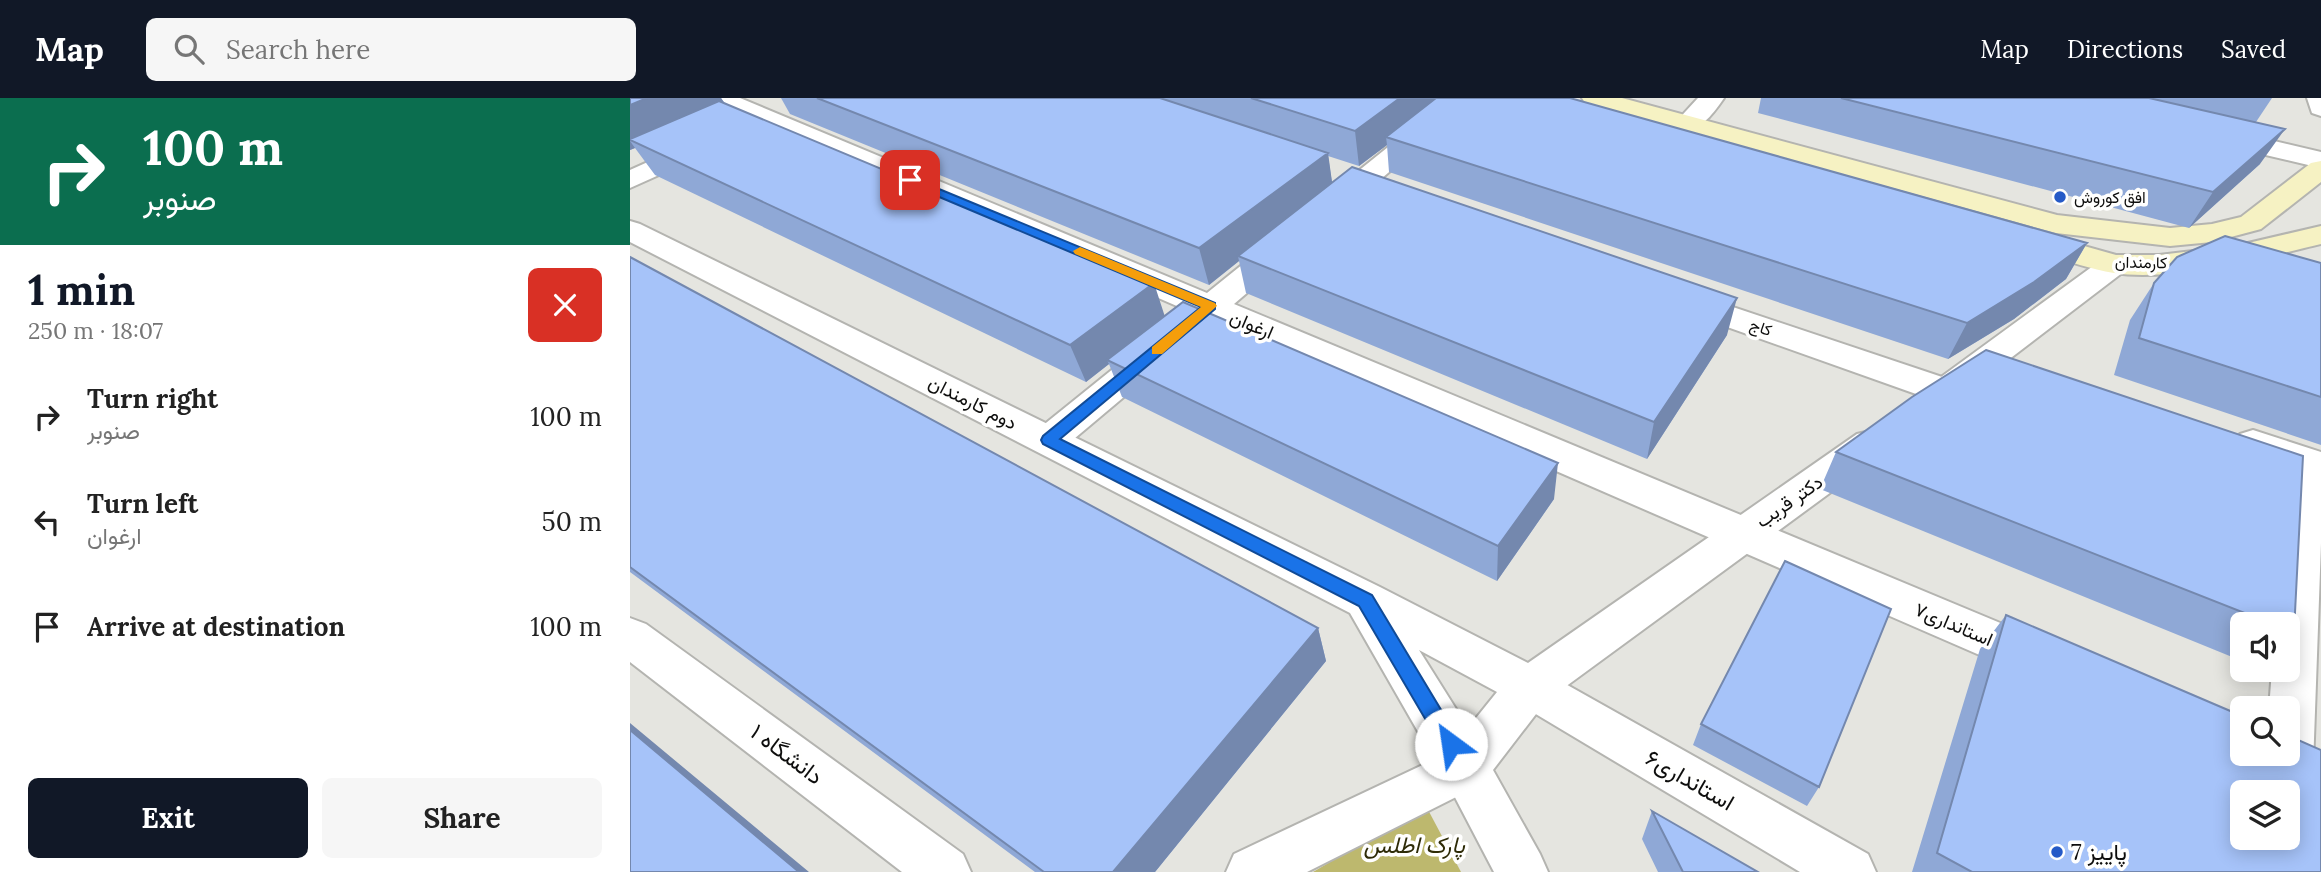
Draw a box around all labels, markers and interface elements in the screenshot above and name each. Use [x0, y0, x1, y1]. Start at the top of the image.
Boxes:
search box [146, 18, 636, 81]
text: Map [35, 28, 104, 70]
icon: search [170, 30, 208, 68]
text: Search here [226, 33, 370, 66]
text: Map [1980, 34, 2029, 65]
text: Directions [2067, 34, 2183, 65]
text: Saved [2221, 34, 2286, 65]
text: 100 m [143, 116, 283, 178]
icon: right [28, 126, 119, 217]
pin [880, 150, 940, 210]
icon: arrive [891, 161, 929, 199]
text: صنوبر [143, 178, 217, 219]
place label: افق کوروش [2074, 187, 2146, 208]
marker: افق کوروش [2052, 189, 2068, 205]
street label: کارمندان [2115, 252, 2167, 273]
text: 1 min [28, 263, 135, 317]
button: close [528, 268, 602, 342]
street label: ارغوان [1227, 304, 1277, 344]
street label: کاج [1747, 314, 1775, 342]
text: 250 m · 18:07 [28, 316, 163, 345]
street label: دوم کارمندان [924, 369, 1021, 435]
text: Turn right [87, 382, 218, 415]
icon: right [28, 398, 66, 436]
text: 100 m [530, 400, 602, 433]
text: صنوبر [87, 416, 140, 445]
street label: دکتر قریب [1751, 469, 1827, 533]
text: Turn left [87, 487, 198, 520]
icon: left [28, 503, 66, 541]
text: 50 m [542, 505, 602, 538]
text: ارغوان [87, 521, 142, 550]
street label: استانداری۷ [1911, 597, 1997, 651]
icon: arrive [28, 608, 66, 646]
text: Arrive at destination [87, 610, 345, 643]
text: 100 m [530, 610, 602, 643]
map controls [2230, 612, 2300, 850]
button: sound [2230, 612, 2300, 682]
button: search [2230, 696, 2300, 766]
position arrow [1414, 707, 1488, 781]
street label: دانشگاه ۱ [745, 717, 829, 790]
street label: استانداری۶ [1640, 743, 1740, 817]
button: Exit [28, 778, 308, 858]
button: Share [322, 778, 602, 858]
button: layers [2230, 780, 2300, 850]
park label: پارک اطلس [1363, 830, 1465, 861]
place label: پاییز 7 [2071, 837, 2127, 868]
marker: پاییز 7 [2049, 844, 2065, 860]

